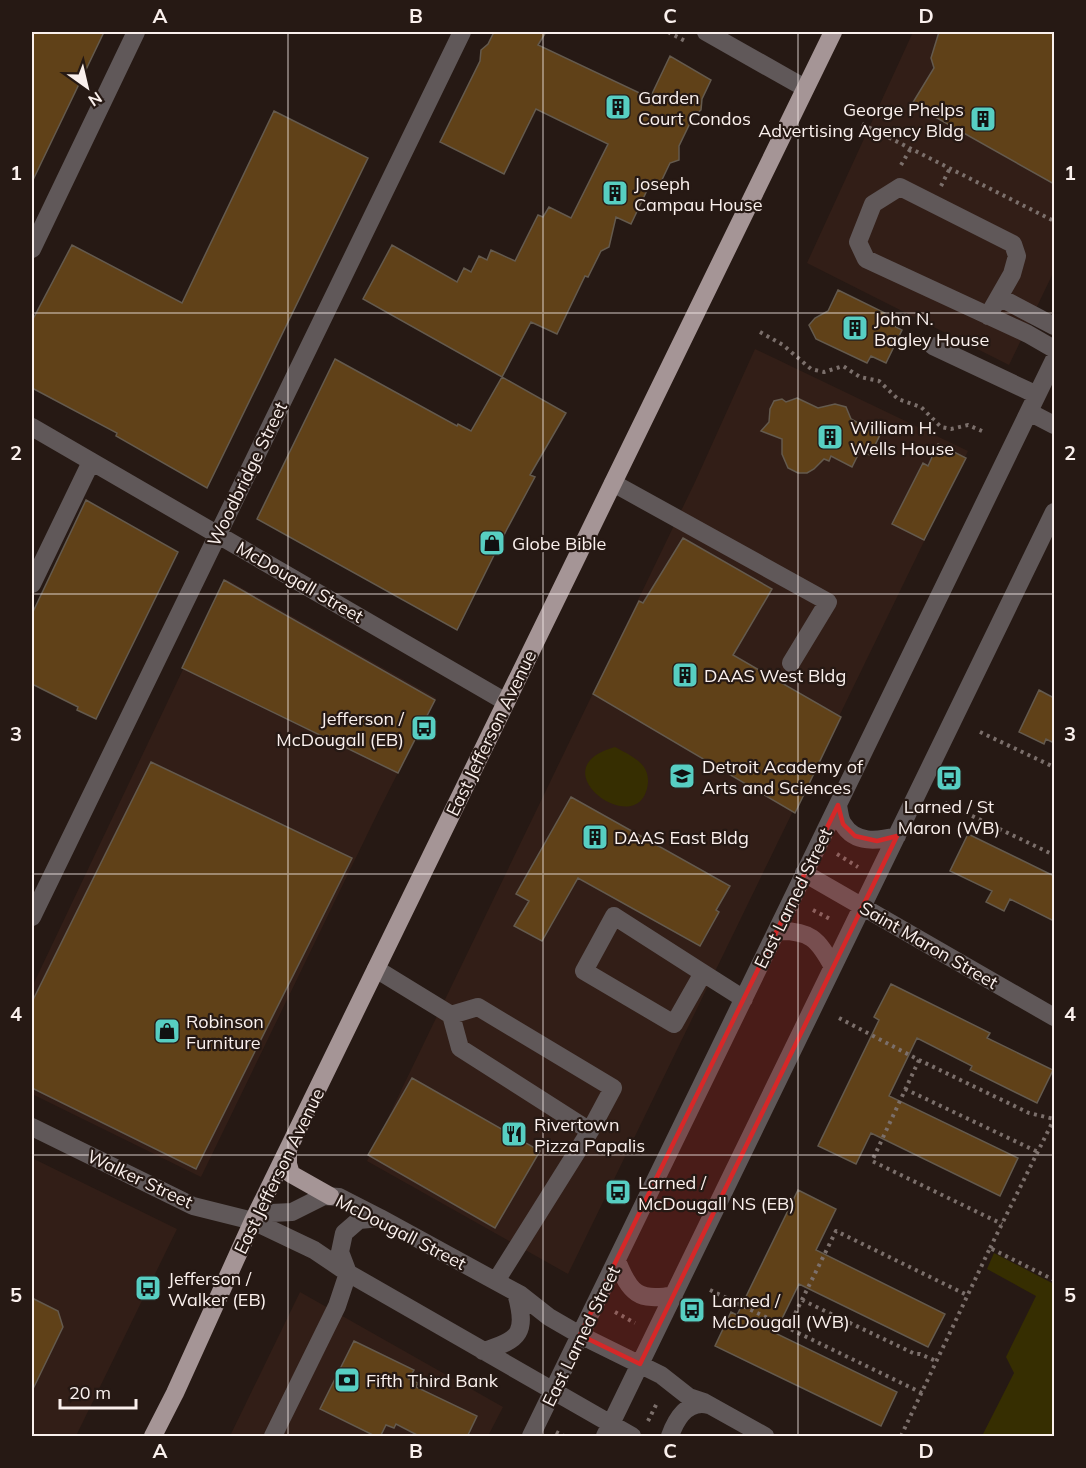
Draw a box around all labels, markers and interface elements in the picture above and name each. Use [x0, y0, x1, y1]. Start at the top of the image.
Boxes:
text: A [153, 3, 168, 28]
text: B [409, 3, 423, 28]
text: C [663, 3, 677, 28]
text: D [918, 3, 934, 28]
north arrow [57, 57, 117, 117]
place label: Garden Court Condos [638, 86, 751, 130]
text: N [85, 88, 106, 111]
building icon: Garden Court Condos [603, 92, 633, 122]
place label: George Phelps Advertising Agency Bldg [758, 98, 964, 142]
building icon: George Phelps Advertising Agency Bldg [968, 104, 998, 134]
text: 1 [10, 160, 22, 185]
text: 1 [1064, 160, 1076, 185]
place label: Joseph Campau House [634, 172, 762, 216]
building icon: Joseph Campau House [600, 178, 630, 208]
place label: John N. Bagley House [874, 307, 989, 351]
building icon: John N. Bagley House [840, 313, 870, 343]
street label: Woodbridge Street [202, 398, 292, 550]
place label: William H. Wells House [850, 416, 954, 460]
building icon: William H. Wells House [815, 422, 845, 452]
text: 2 [10, 440, 22, 465]
text: 2 [1064, 440, 1076, 465]
shop icon: Globe Bible [477, 528, 507, 558]
place label: Globe Bible [512, 532, 606, 555]
street label: McDougall Street [232, 536, 368, 628]
street label: East Jefferson Avenue [441, 646, 541, 820]
building icon: DAAS West Bldg [670, 660, 700, 690]
place label: DAAS West Bldg [704, 664, 846, 687]
place label: Jefferson / McDougall (EB) [276, 707, 405, 751]
bus stop icon: Jefferson / McDougall (EB) [409, 713, 439, 743]
text: 3 [10, 721, 22, 746]
text: 3 [1064, 721, 1076, 746]
place label: Detroit Academy of Arts and Sciences [702, 755, 864, 799]
school or university icon: Detroit Academy of Arts and Sciences [667, 761, 697, 791]
bus stop icon: Larned / St Maron (WB) [934, 763, 964, 793]
place label: Larned / St Maron (WB) [898, 795, 1000, 839]
building icon: DAAS East Bldg [580, 822, 610, 852]
street label: East Larned Street [749, 824, 837, 972]
place label: DAAS East Bldg [614, 826, 749, 849]
street label: Saint Maron Street [856, 896, 1002, 994]
text: 4 [10, 1001, 22, 1026]
text: 4 [1064, 1001, 1076, 1026]
place label: Robinson Furniture [186, 1010, 264, 1054]
shop icon: Robinson Furniture [152, 1016, 182, 1046]
street label: East Jefferson Avenue [229, 1084, 329, 1258]
place label: Rivertown Pizza Papalis [534, 1113, 645, 1157]
restaurant icon: Rivertown Pizza Papalis [499, 1119, 529, 1149]
street label: Walker Street [84, 1145, 196, 1213]
place label: Larned / McDougall NS (EB) [638, 1171, 795, 1215]
bus stop icon: Larned / McDougall NS (EB) [603, 1177, 633, 1207]
street label: McDougall Street [332, 1189, 470, 1275]
street label: East Larned Street [537, 1262, 625, 1410]
place label: Jefferson / Walker (EB) [168, 1267, 266, 1311]
bus stop icon: Jefferson / Walker (EB) [133, 1273, 163, 1303]
text: 5 [10, 1282, 22, 1307]
text: 5 [1064, 1282, 1076, 1307]
place label: Larned / McDougall (WB) [712, 1289, 850, 1333]
bus stop icon: Larned / McDougall (WB) [677, 1295, 707, 1325]
bank icon: Fifth Third Bank [332, 1365, 362, 1395]
place label: Fifth Third Bank [366, 1369, 499, 1392]
scale bar [60, 1372, 136, 1410]
text: 20 m [69, 1381, 111, 1404]
text: A [153, 1438, 168, 1463]
text: B [409, 1438, 423, 1463]
text: C [663, 1438, 677, 1463]
text: D [918, 1438, 934, 1463]

